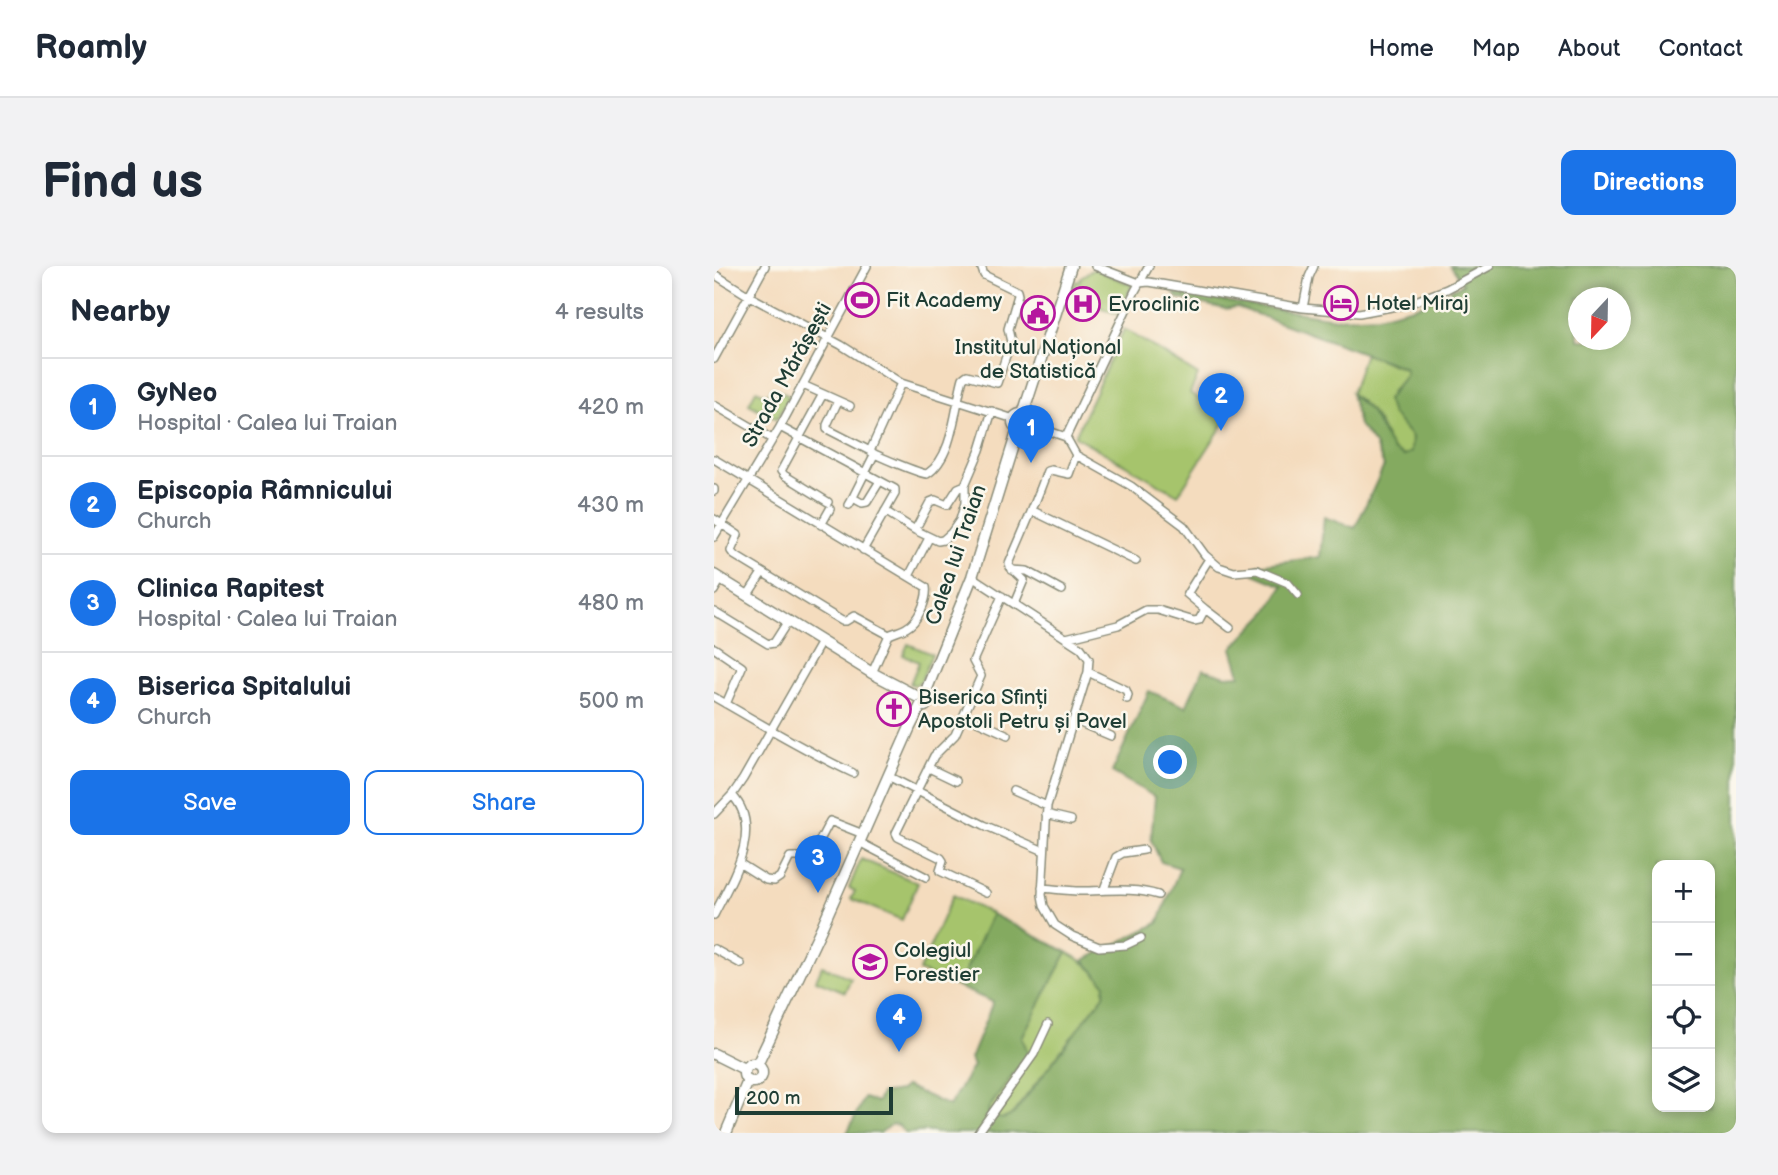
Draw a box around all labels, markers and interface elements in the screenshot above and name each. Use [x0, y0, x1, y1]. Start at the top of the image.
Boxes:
text: Roamly [35, 28, 147, 68]
text: Home [1369, 34, 1434, 63]
text: Map [1472, 34, 1520, 63]
text: About [1558, 34, 1620, 63]
text: Contact [1658, 34, 1743, 63]
button: Directions [1561, 150, 1736, 215]
text: Find us [42, 153, 203, 212]
sports icon: Fit Academy [843, 281, 881, 319]
hotel icon: Hotel Miraj [1322, 284, 1360, 322]
hospital icon: Evroclinic [1064, 285, 1102, 323]
north arrow [1568, 287, 1631, 350]
place label: Fit Academy [886, 288, 1003, 313]
place label: Hotel Miraj [1366, 291, 1469, 316]
place label: Evroclinic [1108, 292, 1200, 317]
text: Nearby [70, 294, 170, 330]
public building icon: Institutul Național de Statistică [1019, 294, 1057, 332]
text: 4 results [555, 298, 644, 326]
street label: Strada Mărășești [737, 298, 837, 452]
place label: Institutul Național de Statistică [955, 335, 1121, 384]
pin: 2 [1198, 373, 1244, 431]
text: GyNeo [137, 378, 217, 409]
text: 1 [88, 393, 98, 421]
text: 420 m [578, 393, 644, 421]
pin: 1 [1008, 405, 1054, 463]
text: Hospital · Calea lui Traian [137, 409, 397, 437]
text: Episcopia Râmnicului [137, 476, 392, 507]
street label: Calea lui Traian [920, 481, 992, 629]
text: 2 [86, 491, 100, 519]
text: 430 m [577, 491, 644, 519]
text: Church [137, 507, 212, 535]
text: Clinica Rapitest [137, 574, 324, 605]
text: 3 [86, 589, 100, 617]
text: 480 m [578, 589, 644, 617]
text: Hospital · Calea lui Traian [137, 605, 397, 633]
text: Biserica Spitalului [137, 672, 351, 703]
place label: Biserica Sfinți Apostoli Petru și Pavel [918, 685, 1127, 734]
text: 4 [86, 687, 100, 715]
text: 500 m [579, 687, 644, 715]
church icon: Biserica Sfinți Apostoli Petru și Pavel [875, 690, 913, 728]
text: Church [137, 703, 212, 731]
your location [1153, 745, 1187, 779]
button: Save [70, 770, 350, 835]
button: Share [364, 770, 644, 835]
pin: 3 [795, 835, 841, 893]
map controls [1652, 860, 1715, 1112]
button: + [1652, 860, 1715, 923]
button: − [1652, 923, 1715, 986]
place label: Colegiul Forestier [894, 938, 980, 987]
school or university icon: Colegiul Forestier [851, 943, 889, 981]
button: locate [1652, 986, 1715, 1049]
pin: 4 [876, 994, 922, 1052]
button: layers [1652, 1049, 1715, 1112]
scale bar [735, 1084, 892, 1116]
text: 200 m [746, 1087, 800, 1110]

